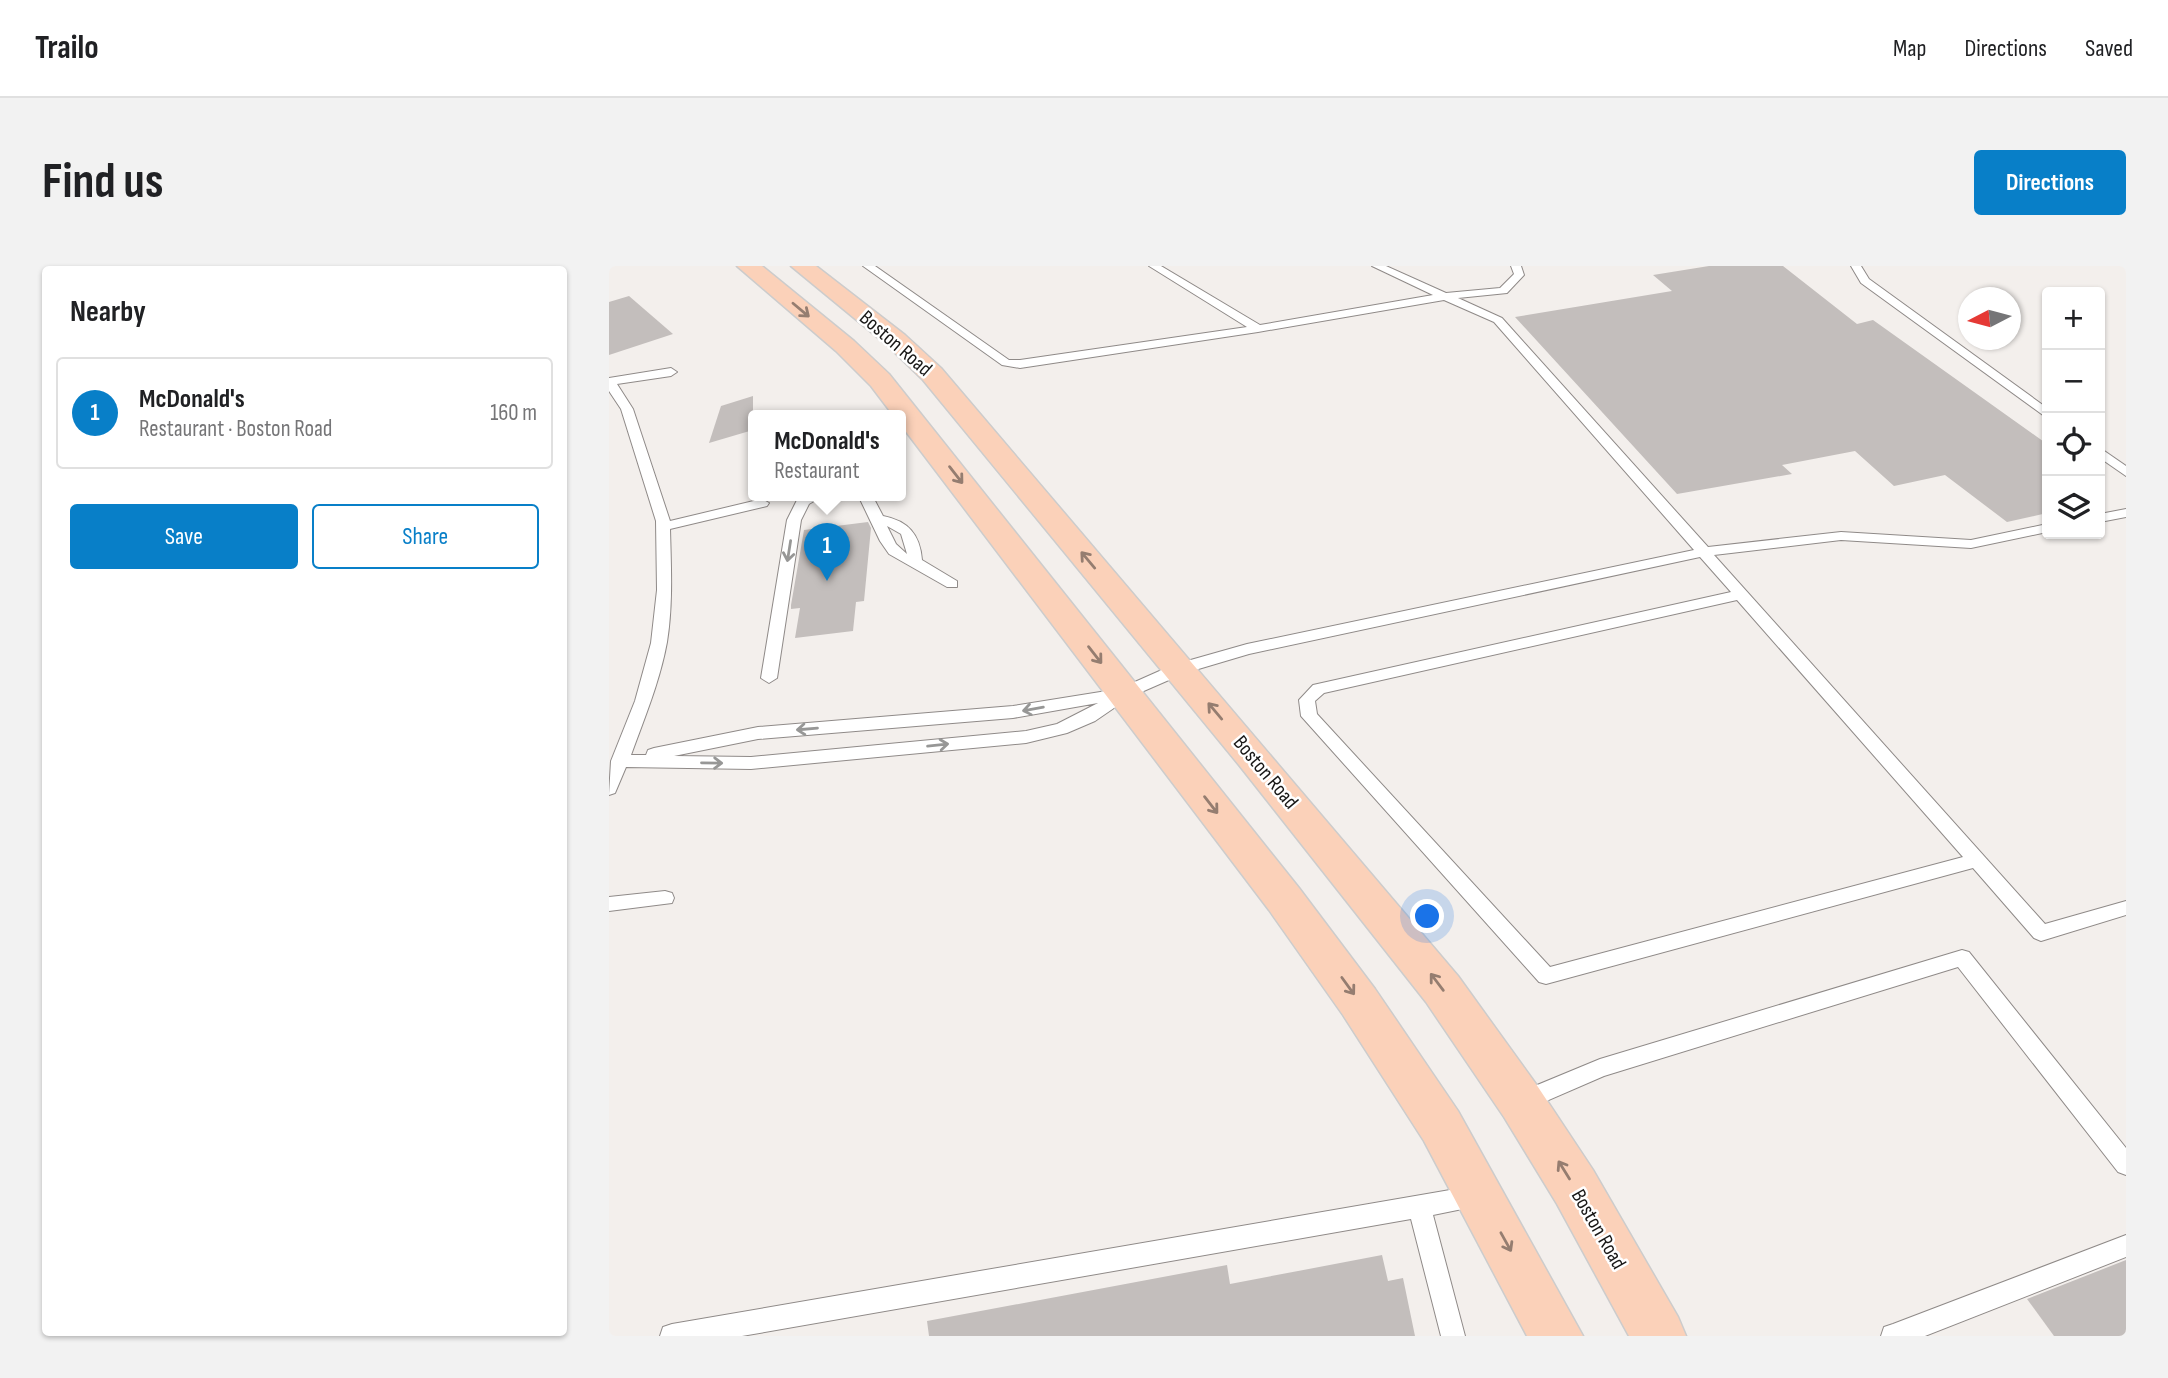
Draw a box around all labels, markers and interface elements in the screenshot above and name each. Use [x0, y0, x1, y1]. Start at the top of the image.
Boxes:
text: Trailo [35, 28, 99, 68]
text: Map [1893, 34, 1926, 63]
text: Directions [1964, 34, 2047, 63]
text: Saved [2085, 34, 2133, 63]
button: Directions [1974, 150, 2126, 215]
text: Find us [42, 153, 164, 212]
north arrow [1958, 287, 2021, 350]
map controls [2042, 287, 2105, 539]
button: + [2042, 287, 2105, 350]
text: Nearby [70, 294, 146, 330]
one-way arrow [792, 301, 810, 317]
street label: Boston Road [854, 305, 937, 382]
button: − [2042, 350, 2105, 413]
text: McDonald's [139, 384, 245, 415]
text: 1 [90, 399, 100, 427]
text: 160 m [490, 399, 537, 427]
popup [748, 410, 906, 501]
button: locate [2042, 413, 2105, 476]
text: Restaurant · Boston Road [139, 415, 332, 443]
text: McDonald's [774, 426, 880, 457]
text: Restaurant [774, 457, 860, 485]
one-way arrow [948, 465, 963, 484]
button: layers [2042, 476, 2105, 539]
button: Save [70, 504, 298, 569]
button: Share [312, 504, 539, 569]
pin: 1 [804, 523, 850, 581]
one-way arrow [782, 540, 795, 562]
one-way arrow [1080, 551, 1096, 569]
one-way arrow [1088, 645, 1103, 663]
one-way arrow [1022, 703, 1045, 716]
one-way arrow [1207, 703, 1223, 721]
one-way arrow [796, 723, 818, 736]
street label: Boston Road [1228, 731, 1303, 814]
one-way arrow [927, 738, 949, 751]
one-way arrow [700, 756, 723, 770]
one-way arrow [1203, 796, 1218, 814]
your location [1410, 899, 1444, 933]
one-way arrow [1430, 973, 1444, 992]
one-way arrow [1341, 976, 1355, 995]
one-way arrow [1557, 1161, 1571, 1181]
street label: Boston Road [1566, 1185, 1631, 1274]
one-way arrow [1500, 1231, 1514, 1252]

